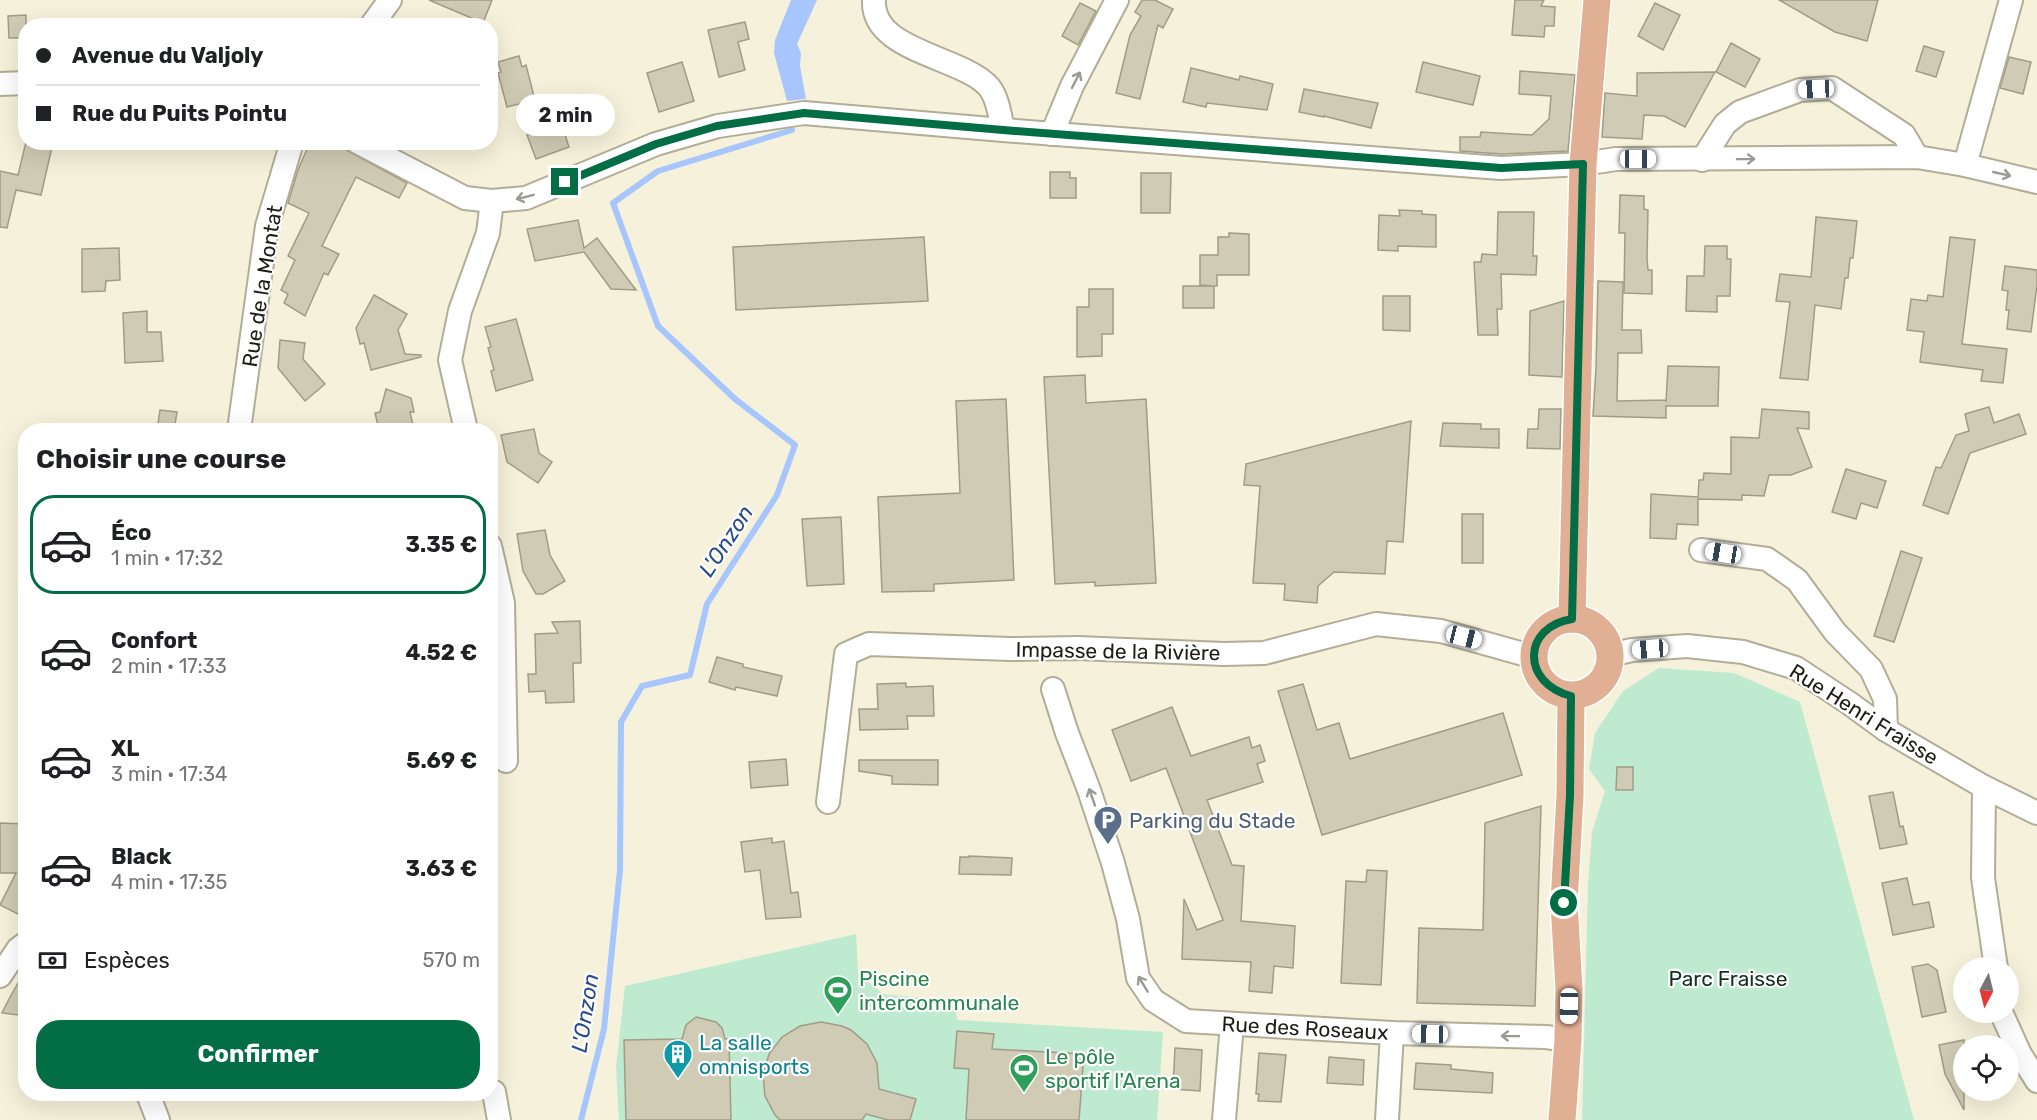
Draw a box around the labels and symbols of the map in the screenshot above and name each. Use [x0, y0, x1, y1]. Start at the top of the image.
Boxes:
one-way arrow [1070, 71, 1082, 89]
car [1798, 79, 1834, 99]
callout: 2 min [516, 95, 614, 137]
car [1620, 150, 1656, 168]
one-way arrow [1736, 153, 1756, 165]
route end [551, 168, 578, 195]
one-way arrow [1993, 169, 2012, 181]
one-way arrow [516, 191, 535, 203]
street label: Rue de la Montat [237, 203, 287, 369]
water label: L'Onzon [693, 500, 759, 582]
car [1704, 541, 1742, 565]
car [1444, 624, 1484, 650]
street label: Impasse de la Rivière [1015, 637, 1221, 665]
car [1631, 639, 1669, 659]
street label: Rue Henri Fraisse [1785, 658, 1943, 770]
one-way arrow [1085, 788, 1096, 807]
parking icon: Parking du Stade [1092, 804, 1124, 846]
place label: Parking du Stade [1129, 808, 1296, 833]
route start [1550, 889, 1577, 916]
north arrow [1953, 957, 2019, 1023]
place label: Piscine intercommunale [859, 966, 1019, 1015]
park label: Parc Fraisse [1668, 966, 1788, 991]
water label: L'Onzon [565, 971, 605, 1055]
sports icon: Piscine intercommunale [822, 974, 854, 1016]
one-way arrow [1136, 976, 1148, 993]
car [1560, 988, 1578, 1024]
street label: Rue des Roseaux [1221, 1011, 1389, 1045]
car [1412, 1025, 1448, 1043]
place label: La salle omnisports [699, 1030, 810, 1079]
one-way arrow [1500, 1030, 1520, 1041]
building icon: La salle omnisports [662, 1038, 694, 1080]
place label: Le pôle sportif l'Arena [1045, 1044, 1181, 1093]
sports icon: Le pôle sportif l'Arena [1008, 1052, 1040, 1094]

